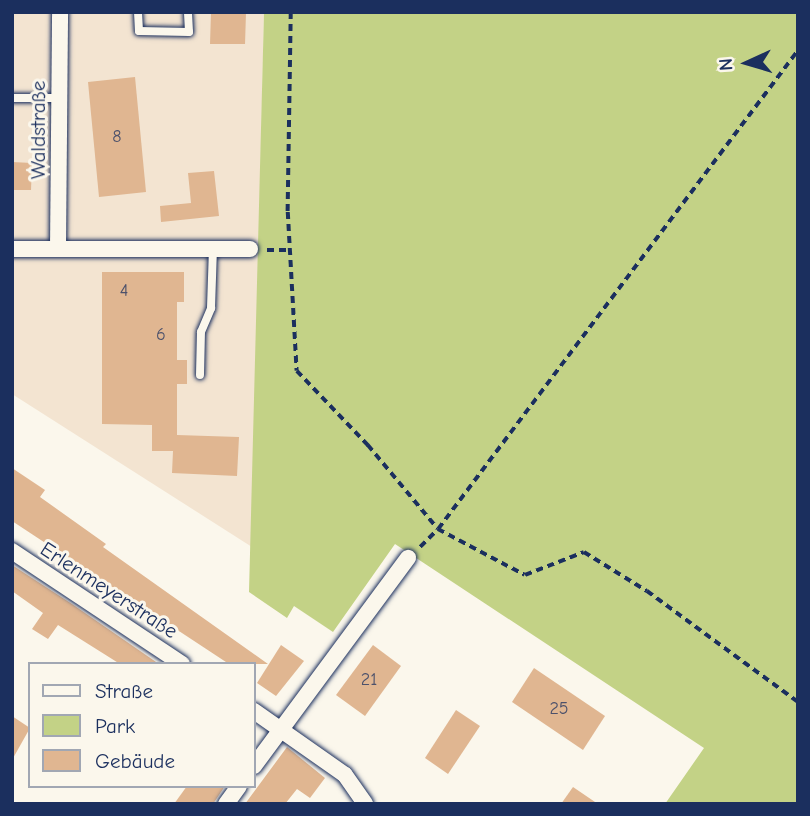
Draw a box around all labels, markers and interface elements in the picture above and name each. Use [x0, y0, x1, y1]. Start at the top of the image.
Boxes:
north arrow [712, 28, 782, 98]
text: N [715, 58, 737, 71]
street label: Waldstraße [25, 81, 51, 179]
house number: 8 [112, 126, 122, 148]
house number: 4 [120, 280, 128, 302]
house number: 6 [156, 324, 166, 346]
street label: Erlenmeyerstraße [36, 536, 182, 644]
legend [28, 662, 256, 788]
house number: 21 [361, 669, 377, 691]
text: Straße [95, 679, 153, 703]
house number: 25 [549, 698, 569, 720]
text: Park [95, 714, 135, 738]
text: Gebäude [95, 749, 175, 773]

